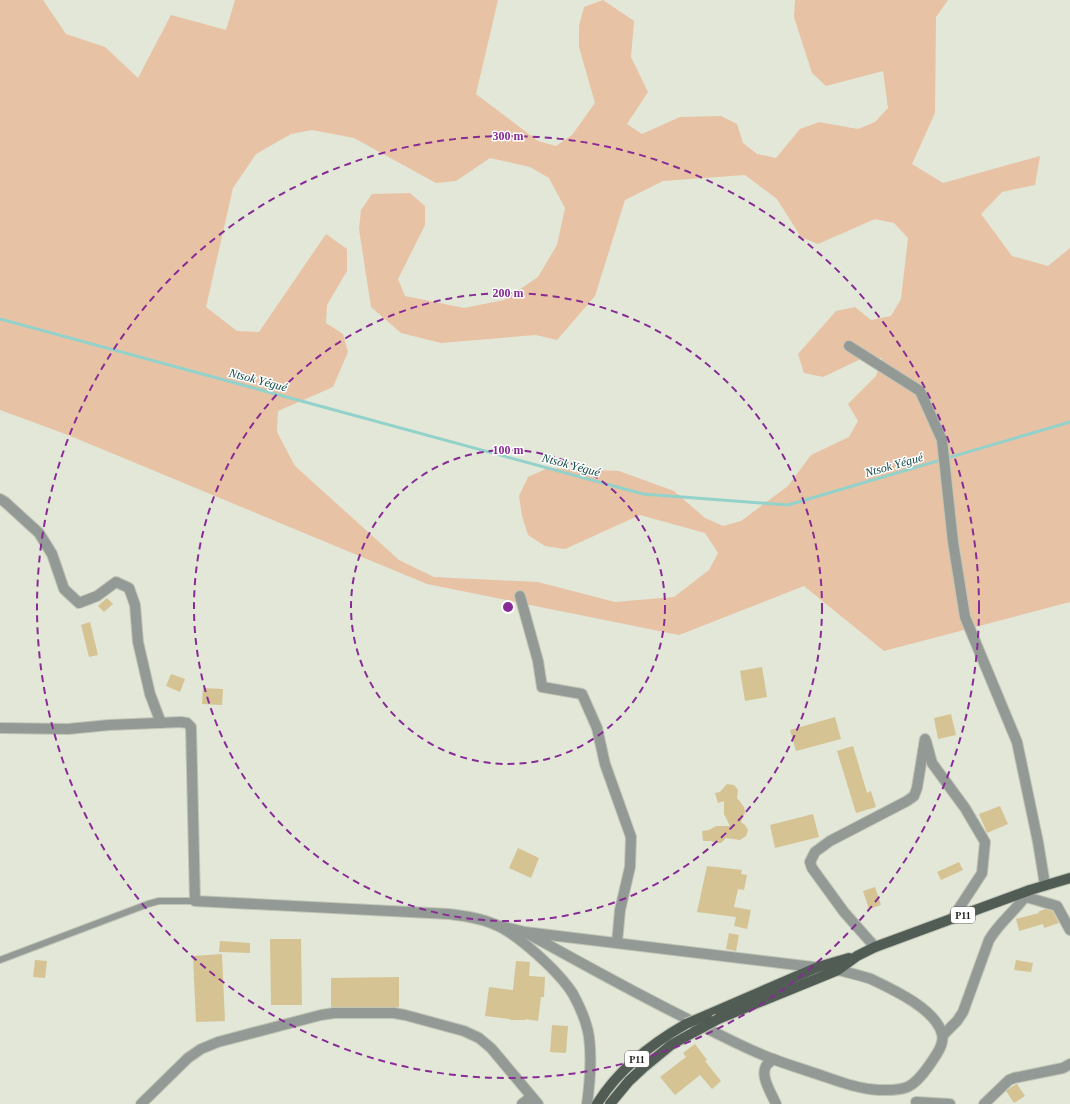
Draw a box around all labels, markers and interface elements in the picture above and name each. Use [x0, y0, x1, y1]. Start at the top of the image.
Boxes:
text: 300 m [493, 129, 524, 143]
text: 200 m [493, 286, 524, 300]
water label: Ntsok Yégué [226, 365, 289, 395]
text: 100 m [493, 443, 524, 457]
water label: Ntsok Yégué [539, 450, 602, 480]
water label: Ntsok Yégué [862, 450, 925, 480]
centre of rings [501, 600, 515, 614]
road number: P11 [951, 907, 975, 923]
road number: P11 [625, 1051, 649, 1067]

